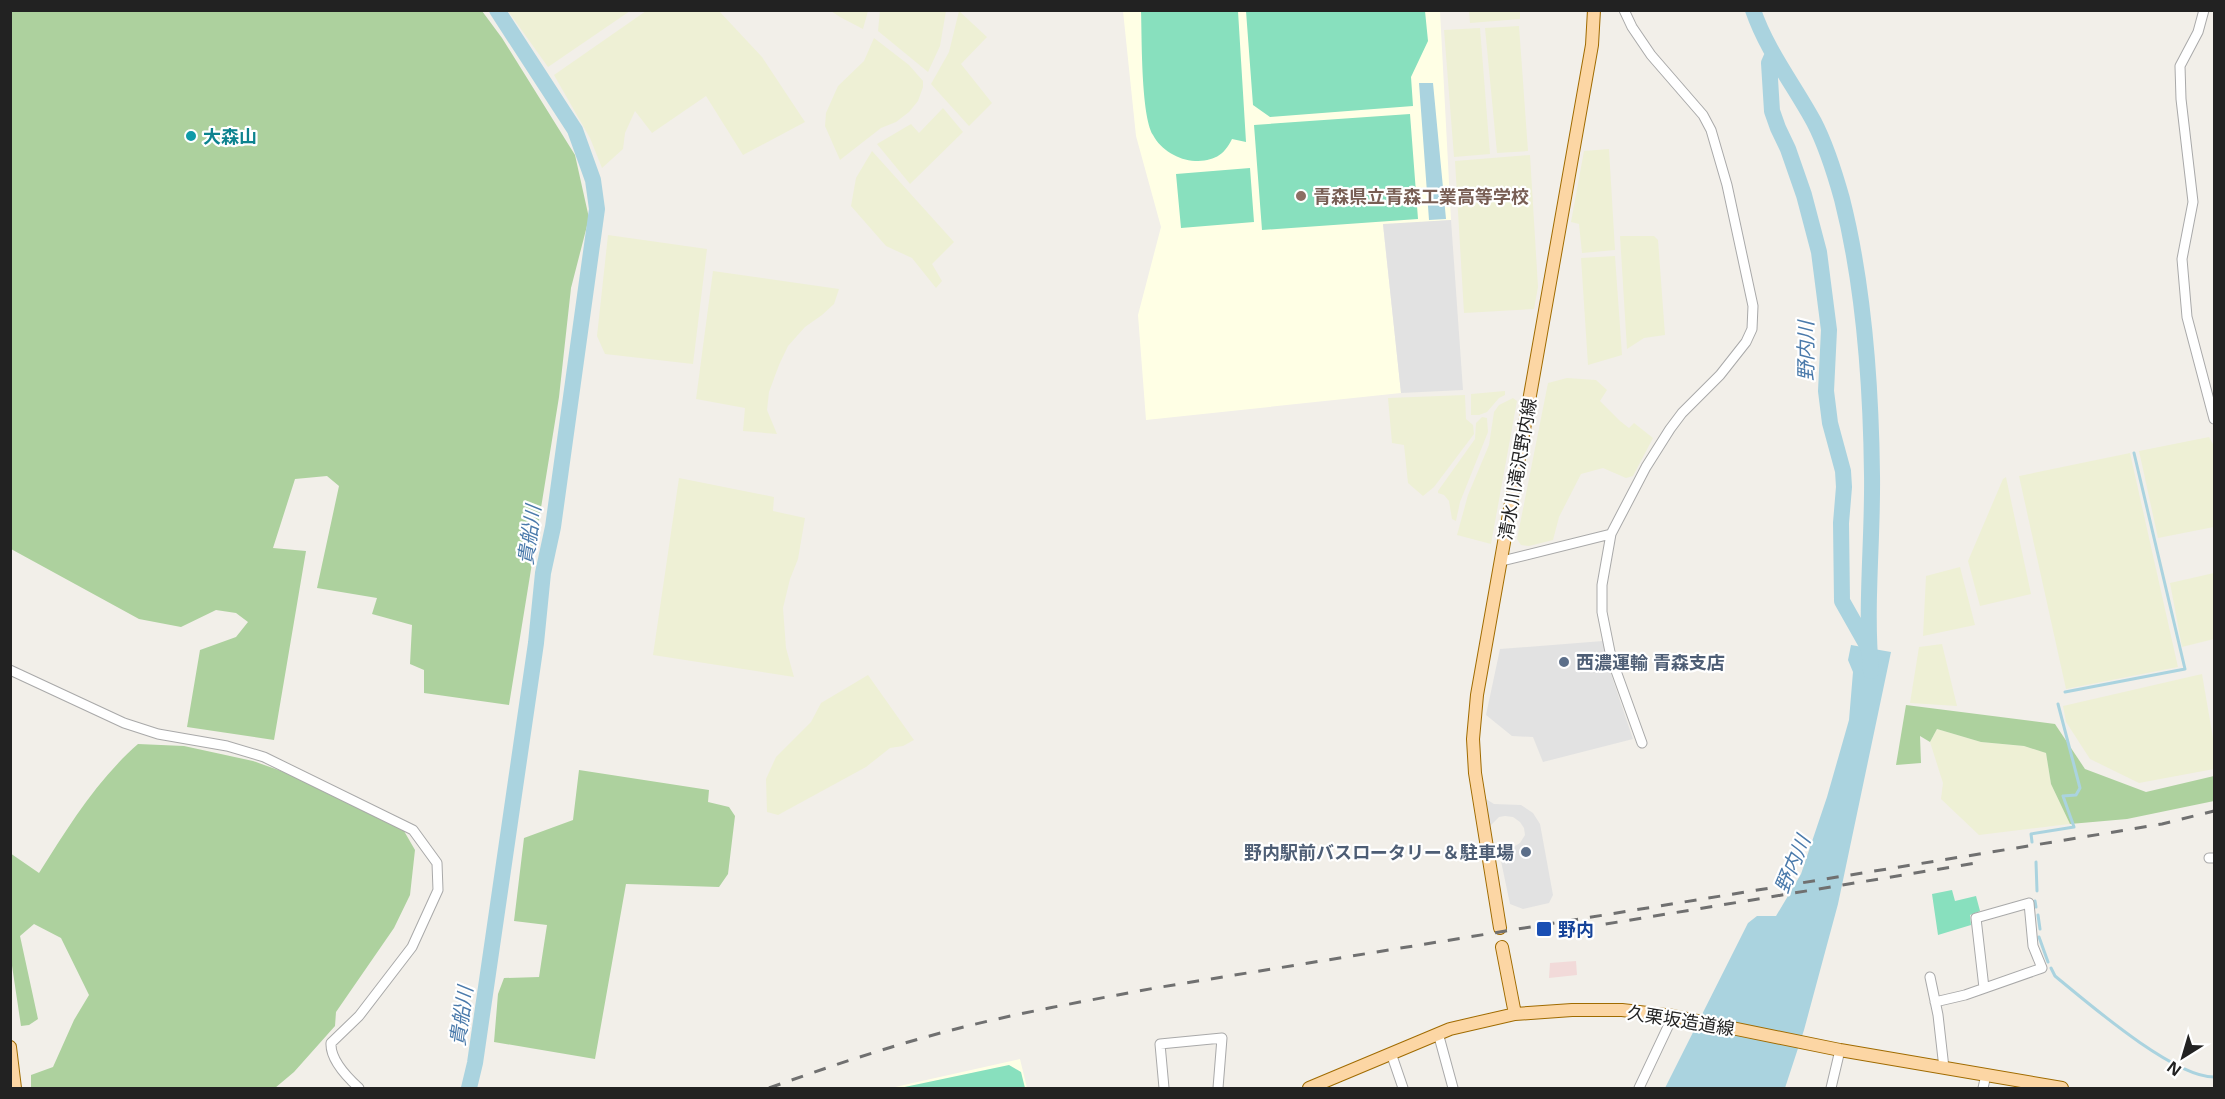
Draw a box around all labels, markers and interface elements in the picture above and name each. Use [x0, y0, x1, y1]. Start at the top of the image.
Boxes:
place label: 大森山 [203, 124, 257, 148]
marker: 大森山 [184, 129, 198, 143]
place label: 青森県立青森工業高等学校 [1313, 184, 1529, 208]
marker: 青森県立青森工業高等学校 [1294, 189, 1308, 203]
water label: 野内川 [1792, 319, 1819, 381]
street label: 清水川滝沢野内線 [1493, 396, 1541, 542]
water label: 貴船川 [511, 501, 547, 567]
place label: 西濃運輸 青森支店 [1576, 650, 1725, 674]
marker: 西濃運輸 青森支店 [1557, 655, 1571, 669]
water label: 野内川 [1768, 829, 1817, 897]
place label: 野内駅前バスロータリー＆駐車場 [1244, 840, 1514, 864]
marker: 野内駅前バスロータリー＆駐車場 [1519, 845, 1533, 859]
place label: 野内 [1558, 917, 1594, 941]
marker: 野内 [1535, 920, 1553, 938]
water label: 貴船川 [443, 982, 479, 1048]
street label: 久栗坂造道線 [1626, 1000, 1736, 1040]
north arrow [2153, 1027, 2213, 1087]
text: N [2162, 1056, 2186, 1082]

